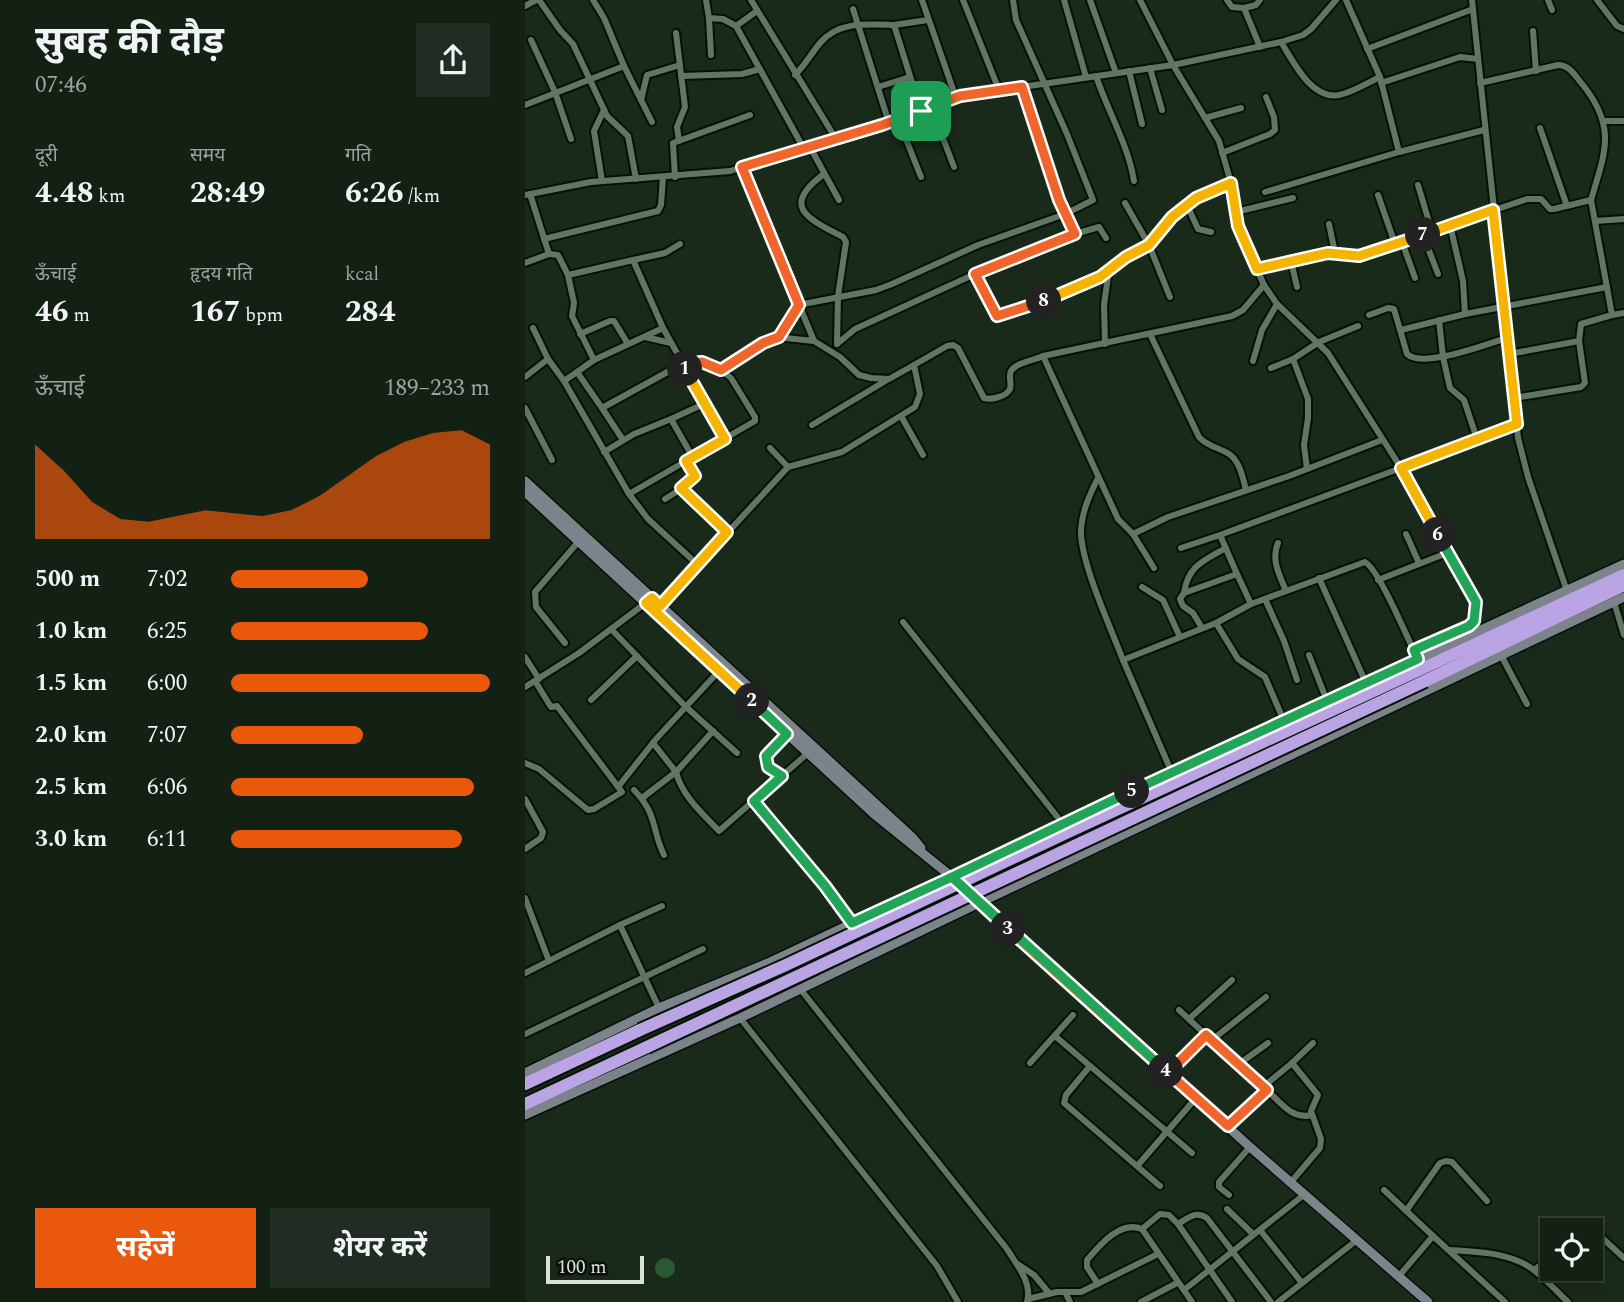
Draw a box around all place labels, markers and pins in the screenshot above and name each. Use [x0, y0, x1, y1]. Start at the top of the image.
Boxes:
pin [891, 81, 951, 141]
pin: 7 [1405, 218, 1441, 252]
pin: 8 [1027, 284, 1061, 318]
pin: 1 [667, 352, 703, 386]
pin: 6 [1420, 518, 1455, 552]
pin: 2 [735, 684, 769, 718]
pin: 5 [1115, 774, 1149, 808]
pin: 3 [991, 912, 1025, 946]
pin: 4 [1149, 1054, 1183, 1088]

